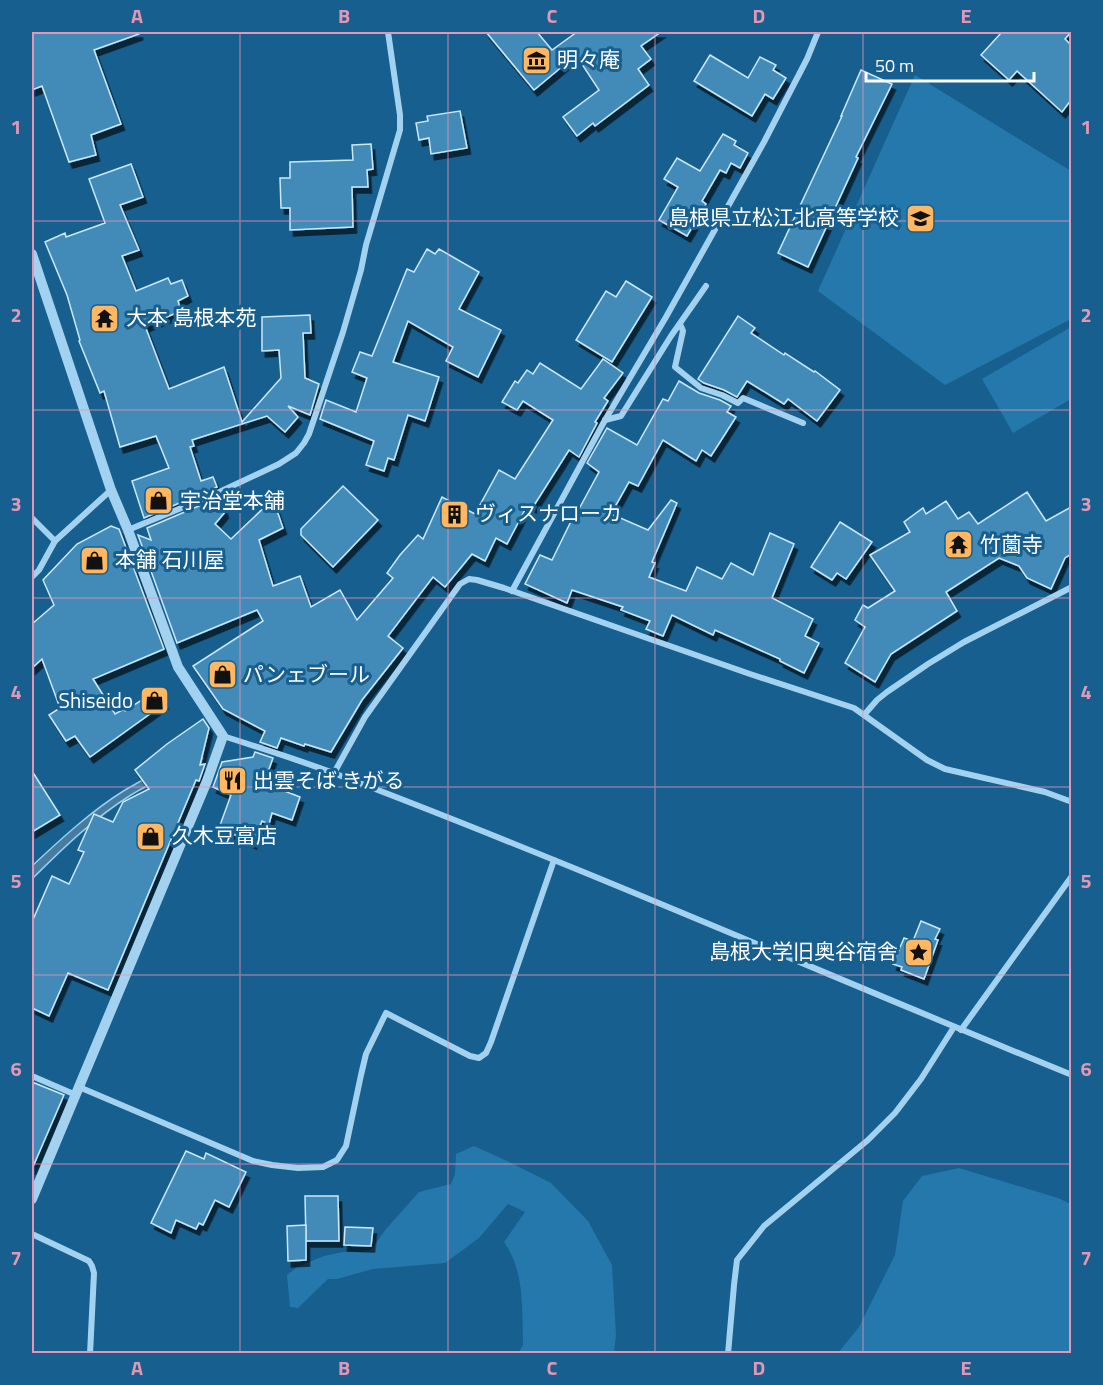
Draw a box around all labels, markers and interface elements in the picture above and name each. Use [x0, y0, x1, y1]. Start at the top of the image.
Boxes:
text: A [131, 0, 143, 31]
text: B [338, 0, 350, 31]
text: C [547, 0, 558, 31]
text: D [753, 0, 765, 31]
text: E [960, 0, 972, 31]
place label: 明々庵 [557, 43, 620, 75]
museum icon: 明々庵 [520, 44, 552, 76]
scale bar [866, 45, 1034, 83]
text: 50 m [875, 52, 914, 79]
text: 1 [10, 111, 22, 142]
text: 1 [1080, 111, 1092, 142]
place label: 島根県立松江北高等学校 [668, 201, 899, 233]
school or university icon: 島根県立松江北高等学校 [904, 202, 936, 234]
text: 2 [10, 299, 22, 330]
text: 2 [1080, 299, 1092, 330]
place label: 大本 島根本苑 [126, 301, 257, 333]
temple icon: 大本 島根本苑 [89, 302, 121, 334]
place label: 宇治堂本舗 [180, 484, 285, 516]
shop icon: 宇治堂本舗 [143, 485, 175, 517]
text: 3 [10, 488, 22, 519]
text: 3 [1080, 488, 1092, 519]
place label: ヴィスナローカ [475, 497, 622, 529]
building icon: ヴィスナローカ [438, 498, 470, 530]
place label: 竹薗寺 [980, 528, 1043, 560]
temple icon: 竹薗寺 [943, 529, 975, 561]
place label: 本舗 石川屋 [115, 543, 225, 575]
shop icon: 本舗 石川屋 [78, 544, 110, 576]
place label: パンェブール [243, 658, 370, 690]
shop icon: パンェブール [206, 659, 238, 691]
text: 4 [10, 676, 22, 707]
text: 4 [1080, 676, 1092, 707]
place label: Shiseido [59, 684, 133, 716]
shop icon: Shiseido [138, 685, 170, 717]
place label: 出雲そば きがる [253, 764, 405, 796]
restaurant icon: 出雲そば きがる [216, 765, 248, 797]
place label: 久木豆富店 [172, 819, 277, 851]
shop icon: 久木豆富店 [135, 820, 167, 852]
text: 5 [10, 865, 22, 896]
text: 5 [1080, 865, 1092, 896]
place label: 島根大学旧奥谷宿舎 [709, 935, 898, 967]
place icon: 島根大学旧奥谷宿舎 [903, 936, 935, 968]
text: 6 [10, 1053, 22, 1084]
text: 6 [1080, 1053, 1092, 1084]
text: 7 [10, 1242, 22, 1273]
text: 7 [1080, 1242, 1092, 1273]
text: A [131, 1352, 143, 1383]
text: B [338, 1352, 350, 1383]
text: C [547, 1352, 558, 1383]
text: D [753, 1352, 765, 1383]
text: E [960, 1352, 972, 1383]

